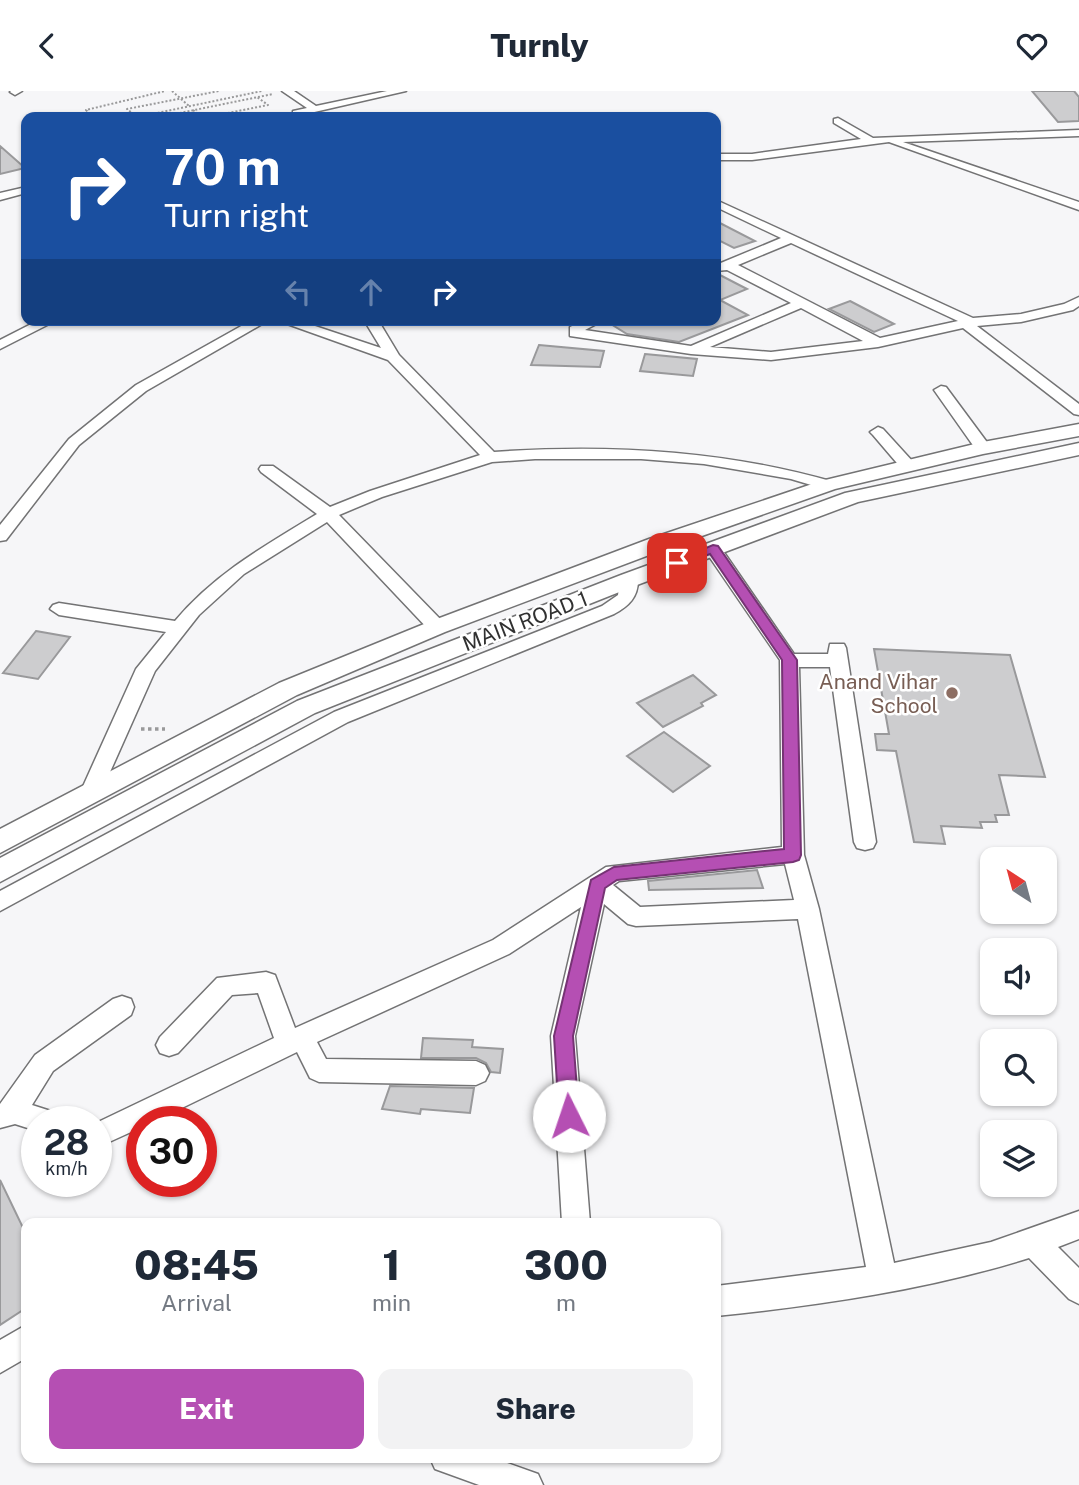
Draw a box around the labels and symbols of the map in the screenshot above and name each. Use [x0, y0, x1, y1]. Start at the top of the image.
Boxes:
pin [647, 533, 707, 593]
street label: MAIN ROAD 1 [459, 586, 591, 656]
place label: Anand Vihar School [819, 669, 938, 718]
marker: Anand Vihar School [944, 685, 960, 701]
north arrow [980, 847, 1057, 924]
position arrow [532, 1079, 606, 1153]
speed limit sign: 30 [126, 1106, 217, 1197]

